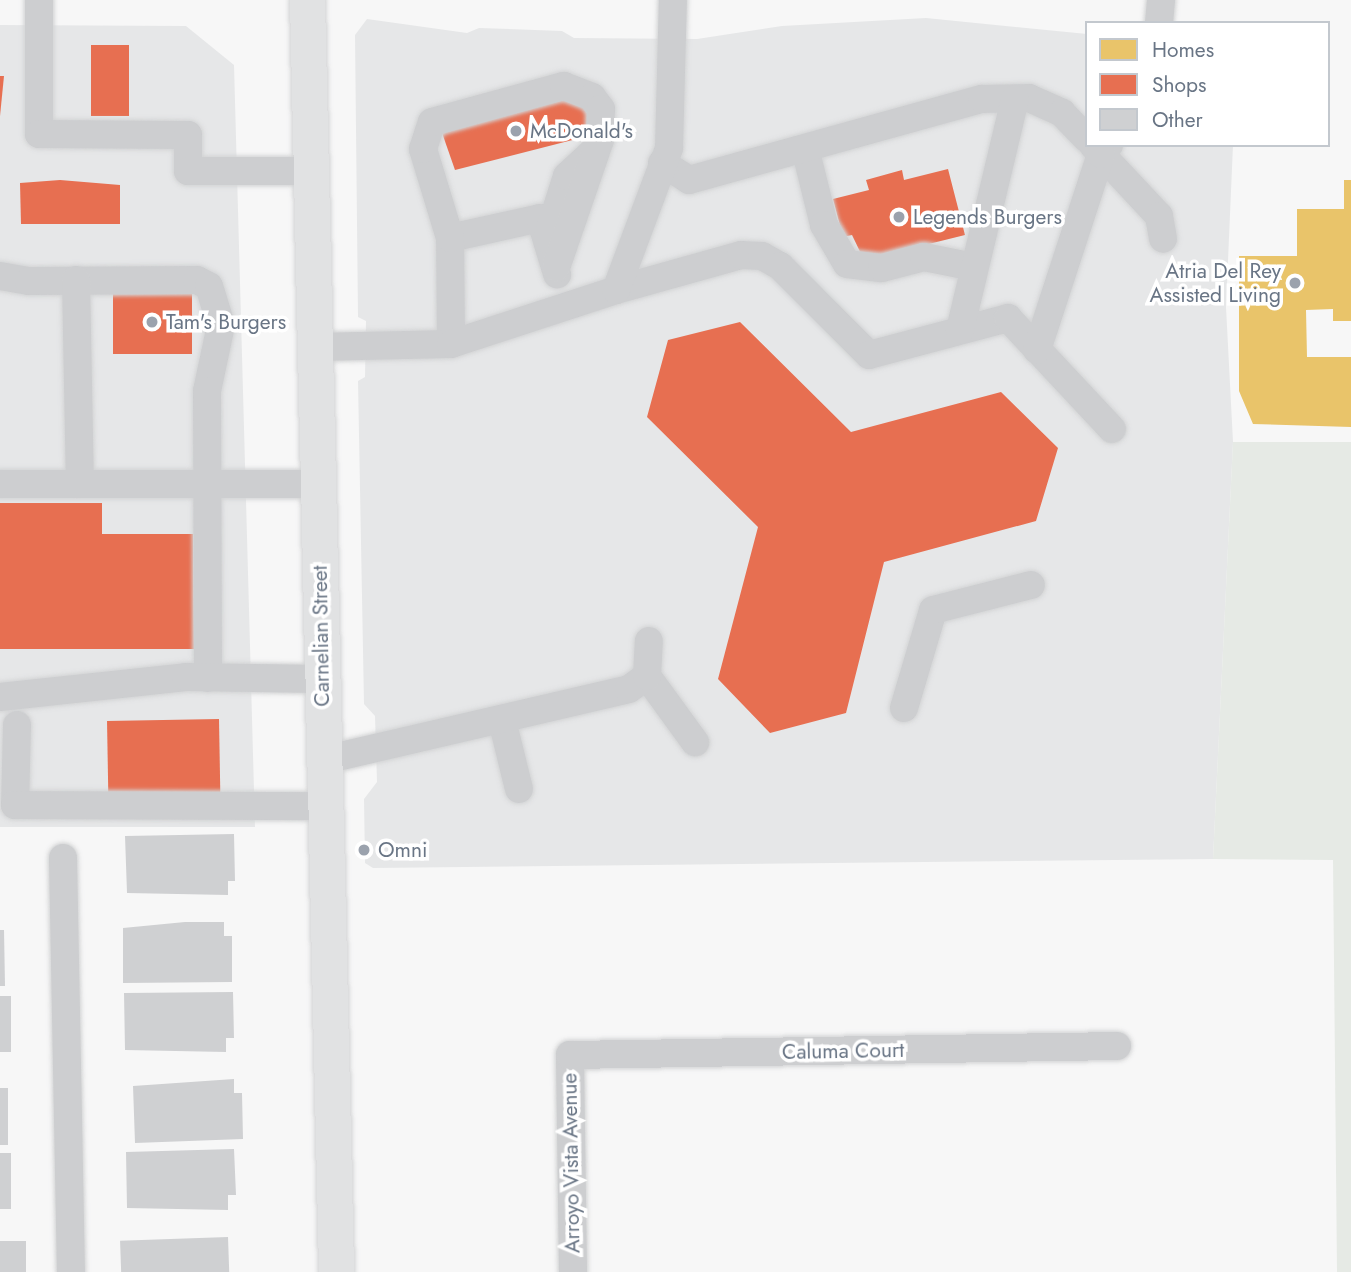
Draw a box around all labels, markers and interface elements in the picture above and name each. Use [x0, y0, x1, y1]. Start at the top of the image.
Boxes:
legend [1085, 21, 1330, 147]
text: Homes [1152, 35, 1214, 65]
text: Shops [1152, 70, 1206, 100]
text: Other [1152, 105, 1203, 135]
place label: McDonald's [530, 118, 633, 144]
marker: McDonald's [508, 123, 524, 139]
place label: Legends Burgers [913, 204, 1062, 230]
marker: Legends Burgers [891, 209, 907, 225]
place label: Atria Del Rey Assisted Living [1150, 258, 1281, 308]
marker: Atria Del Rey Assisted Living [1287, 275, 1303, 291]
place label: Tam's Burgers [166, 309, 286, 335]
marker: Tam's Burgers [144, 314, 160, 330]
street label: Carnelian Street [307, 565, 335, 707]
place label: Omni [378, 837, 427, 863]
marker: Omni [356, 842, 372, 858]
street label: Caluma Court [782, 1037, 904, 1065]
street label: Arroyo Vista Avenue [557, 1073, 585, 1253]

